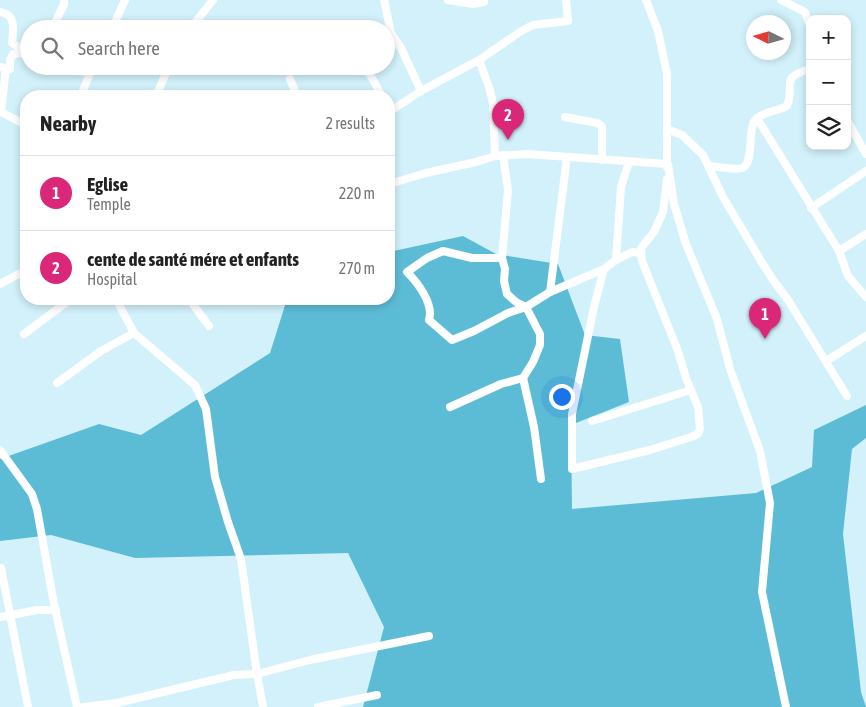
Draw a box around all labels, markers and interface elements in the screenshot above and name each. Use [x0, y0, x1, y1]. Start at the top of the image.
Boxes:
north arrow [746, 15, 791, 60]
map controls [806, 15, 851, 150]
button: + [806, 15, 851, 60]
search box [20, 20, 395, 75]
icon: search [38, 34, 66, 62]
text: Search here [78, 37, 160, 59]
button: − [806, 60, 851, 105]
pin: 2 [492, 99, 524, 140]
button: layers [806, 105, 851, 150]
text: Nearby [40, 111, 96, 135]
text: 2 results [325, 114, 375, 132]
text: Eglise [87, 173, 128, 195]
text: 1 [52, 184, 60, 202]
text: 220 m [339, 184, 375, 202]
text: Temple [87, 195, 131, 213]
text: cente de santé mére et enfants [87, 248, 299, 270]
text: 2 [52, 259, 60, 277]
text: 270 m [339, 259, 375, 277]
text: Hospital [87, 270, 137, 288]
pin: 1 [749, 298, 781, 339]
your location [549, 384, 575, 410]

